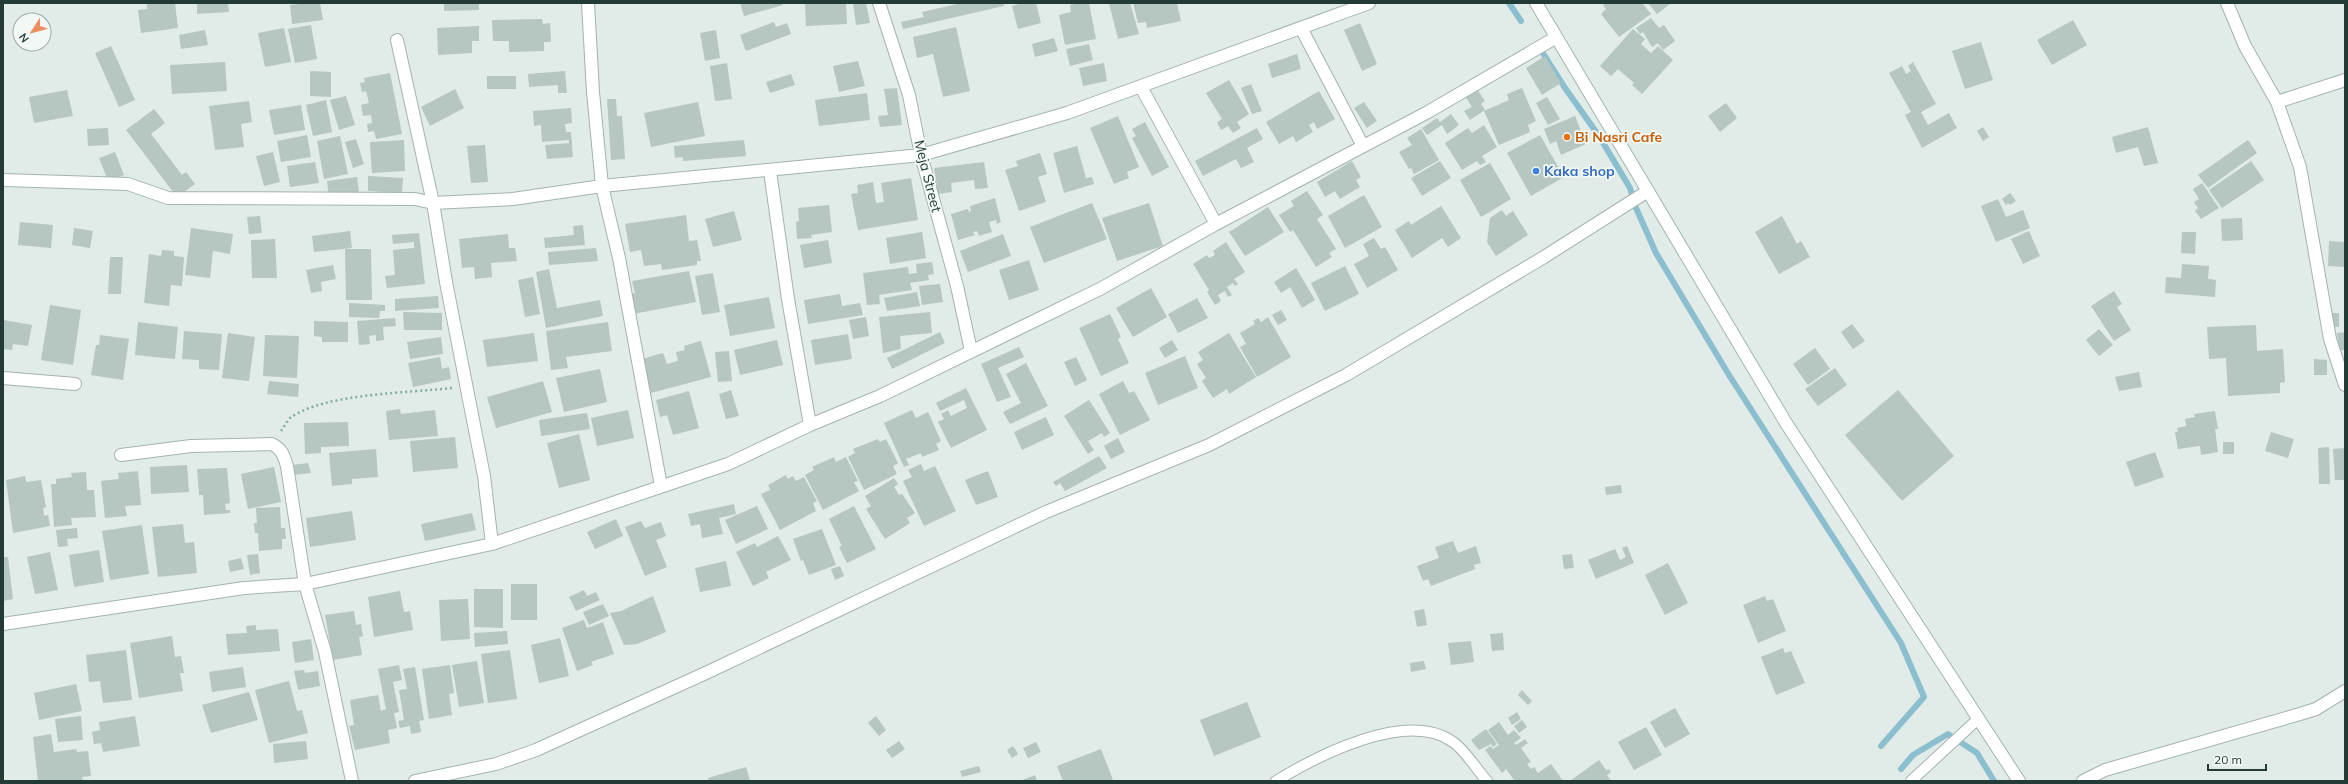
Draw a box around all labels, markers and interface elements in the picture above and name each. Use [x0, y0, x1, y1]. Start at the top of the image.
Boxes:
north arrow [12, 12, 52, 52]
text: N [16, 30, 32, 45]
place label: Bi Nasri Cafe [1575, 128, 1662, 146]
marker: Bi Nasri Cafe [1562, 132, 1572, 142]
street label: Meja Street [910, 138, 946, 214]
place label: Kaka shop [1544, 162, 1615, 180]
marker: Kaka shop [1531, 166, 1541, 176]
scale bar [2208, 746, 2266, 772]
text: 20 m [2214, 752, 2242, 767]

